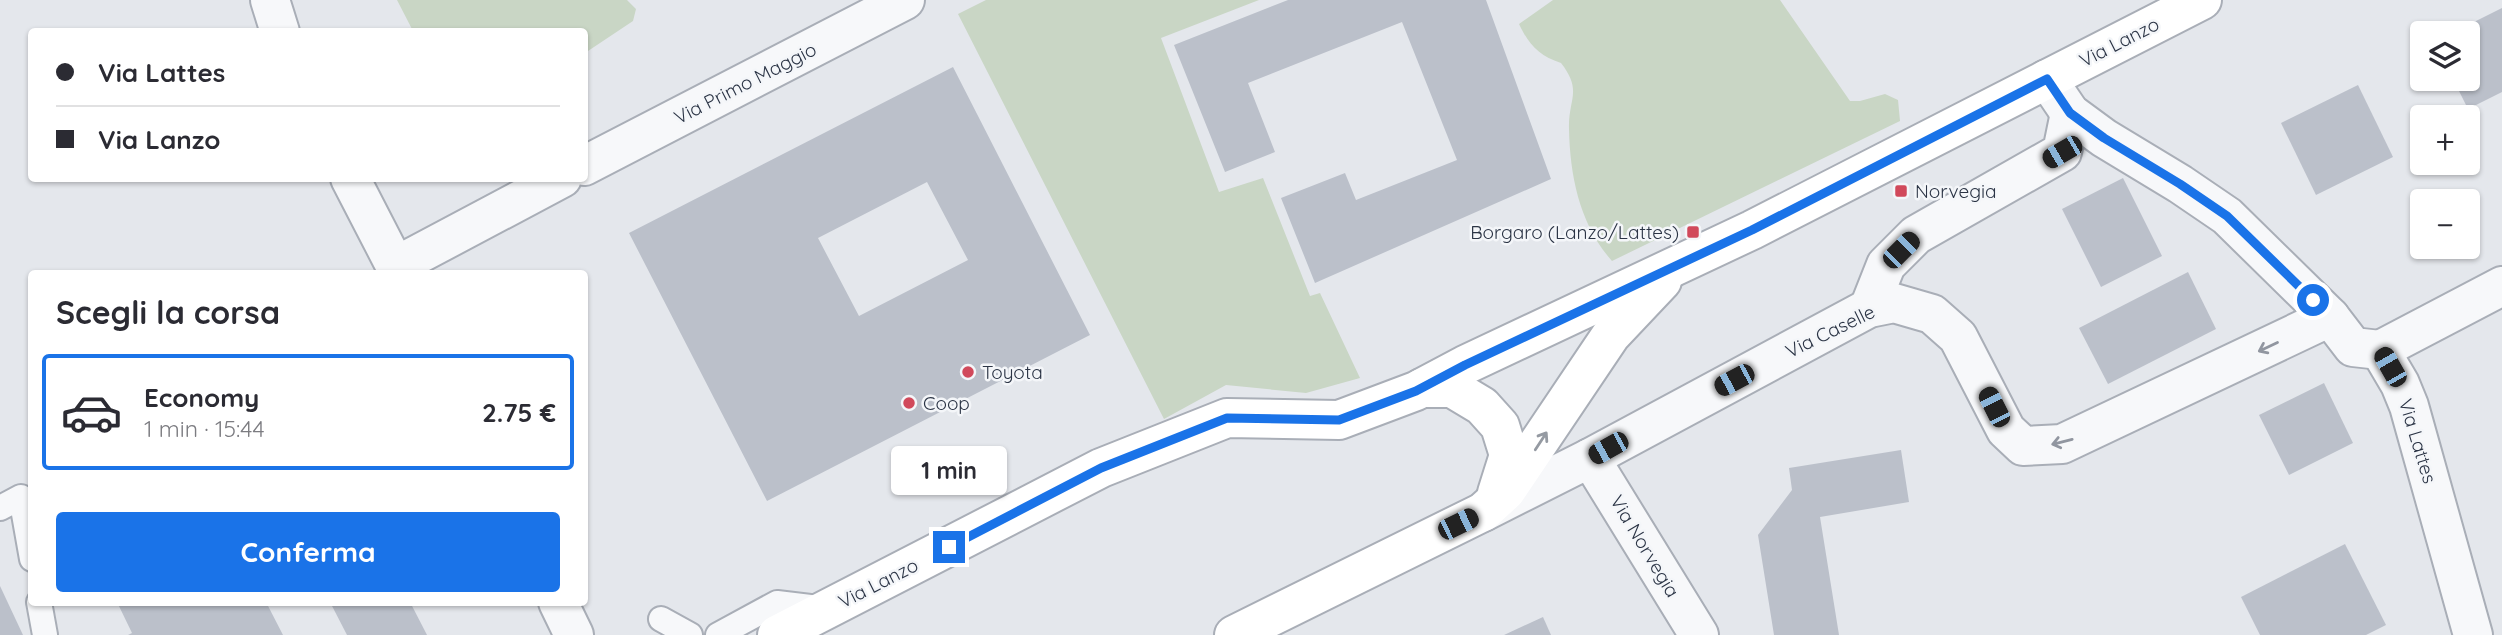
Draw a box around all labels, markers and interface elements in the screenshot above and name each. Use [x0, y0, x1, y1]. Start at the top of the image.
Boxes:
street label: Via Lanzo [2075, 12, 2163, 72]
map controls [2410, 21, 2480, 259]
button: layers [2410, 21, 2480, 91]
street label: Via Primo Maggio [670, 37, 820, 129]
text: Via Lattes [98, 56, 225, 89]
button: + [2410, 105, 2480, 175]
text: Via Lanzo [98, 123, 220, 156]
car [2039, 132, 2086, 172]
place label: Norvegia [1915, 179, 1997, 203]
marker: Norvegia [1893, 183, 1909, 199]
button: − [2410, 189, 2480, 259]
place label: Borgaro (Lanzo/Lattes) [1470, 220, 1679, 244]
marker: Borgaro (Lanzo/Lattes) [1685, 224, 1701, 240]
car [1879, 228, 1924, 272]
route start [2297, 284, 2329, 316]
text: Scegli la corsa [56, 292, 280, 332]
street label: Via Caselle [1781, 299, 1879, 363]
one-way arrow [2258, 340, 2279, 354]
car [2371, 344, 2410, 390]
place label: Toyota [982, 360, 1043, 384]
car [1711, 361, 1758, 399]
marker: Toyota [960, 364, 976, 380]
icon: car [60, 381, 123, 444]
text: Economy [144, 381, 259, 414]
car [1976, 384, 2013, 430]
place label: Coop [923, 391, 970, 415]
marker: Coop [901, 395, 917, 411]
text: 2.75 € [482, 396, 556, 429]
street label: Via Lattes [2394, 396, 2442, 486]
text: 1 min · 15:44 [144, 414, 265, 443]
car [1585, 429, 1632, 467]
one-way arrow [1534, 432, 1548, 451]
one-way arrow [2051, 436, 2074, 449]
callout: 1 min [891, 446, 1007, 494]
text: 1 min [921, 456, 977, 485]
street label: Via Norvegia [1605, 491, 1685, 601]
car [1435, 505, 1482, 543]
button: Conferma [56, 512, 560, 592]
route end [933, 531, 965, 563]
street label: Via Lanzo [834, 553, 922, 613]

